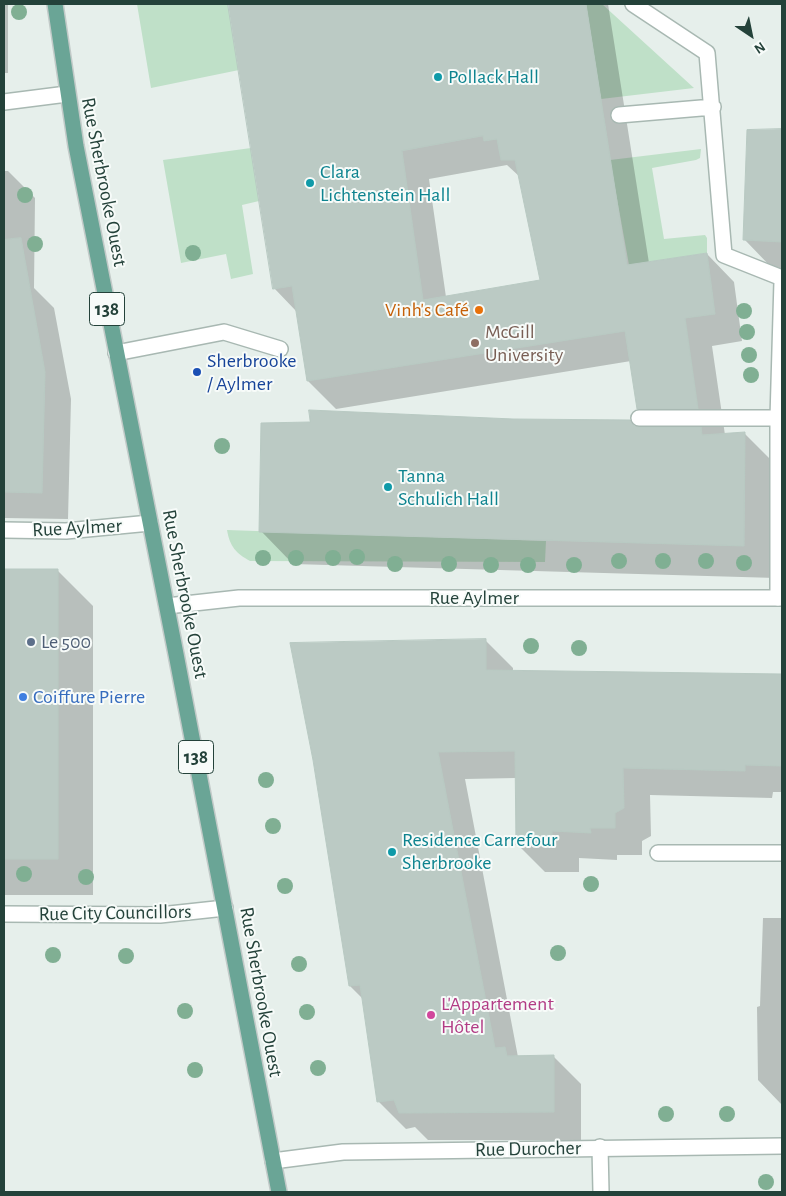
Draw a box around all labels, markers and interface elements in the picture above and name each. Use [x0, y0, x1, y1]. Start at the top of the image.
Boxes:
north arrow [726, 10, 776, 60]
text: N [751, 39, 767, 56]
place label: Pollack Hall [448, 65, 539, 89]
marker: Pollack Hall [432, 71, 444, 83]
street label: Rue Sherbrooke Ouest [76, 95, 132, 269]
place label: Clara Lichtenstein Hall [320, 160, 450, 207]
marker: Clara Lichtenstein Hall [304, 177, 316, 189]
road number: 138 [90, 292, 124, 326]
place label: Vinh's Café [385, 298, 469, 322]
marker: Vinh's Café [473, 304, 485, 316]
place label: McGill University [485, 320, 563, 367]
marker: McGill University [469, 337, 481, 349]
place label: Sherbrooke / Aylmer [207, 349, 297, 396]
marker: Sherbrooke / Aylmer [191, 366, 203, 378]
place label: Tanna Schulich Hall [398, 464, 499, 511]
marker: Tanna Schulich Hall [382, 481, 394, 493]
street label: Rue Sherbrooke Ouest [157, 507, 213, 681]
street label: Rue Aylmer [32, 514, 122, 542]
street label: Rue Aylmer [429, 586, 519, 610]
place label: Le 500 [41, 630, 91, 654]
marker: Le 500 [25, 636, 37, 648]
place label: Coiffure Pierre [33, 685, 145, 709]
marker: Coiffure Pierre [17, 691, 29, 703]
road number: 138 [178, 740, 214, 774]
place label: Residence Carrefour Sherbrooke [402, 828, 557, 875]
marker: Residence Carrefour Sherbrooke [386, 846, 398, 858]
street label: Rue City Councillors [38, 900, 192, 926]
street label: Rue Sherbrooke Ouest [234, 905, 288, 1079]
place label: L'Appartement Hôtel [441, 992, 554, 1039]
marker: L'Appartement Hôtel [425, 1009, 437, 1021]
street label: Rue Durocher [475, 1136, 581, 1162]

